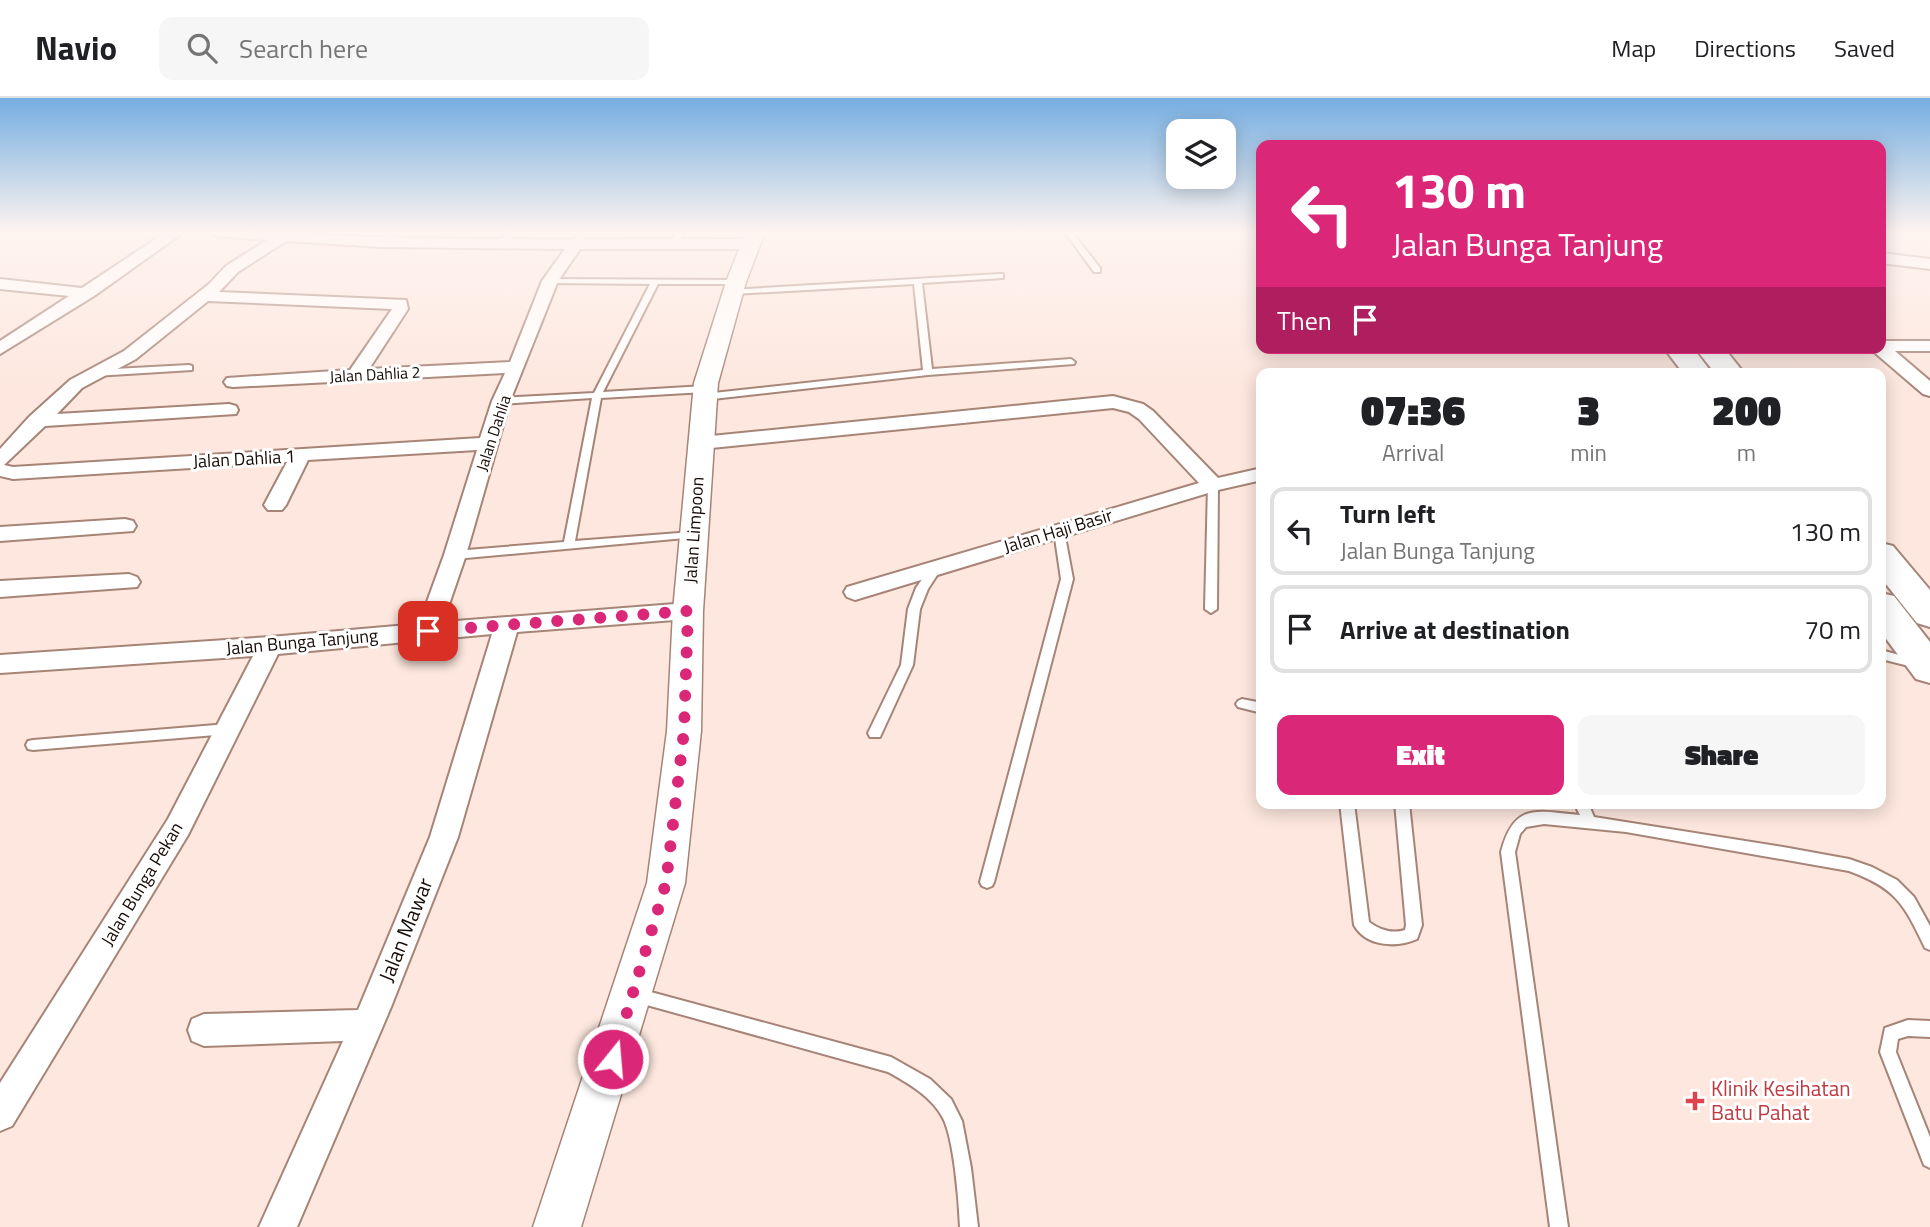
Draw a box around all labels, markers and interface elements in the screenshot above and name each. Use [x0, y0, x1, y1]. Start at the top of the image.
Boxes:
search box [159, 17, 649, 80]
text: Navio [35, 23, 117, 73]
icon: search [183, 29, 221, 67]
text: Search here [239, 29, 368, 68]
text: Map [1611, 30, 1656, 66]
text: Directions [1694, 30, 1796, 66]
text: Saved [1834, 30, 1895, 66]
map controls [1166, 119, 1236, 189]
button: layers [1166, 119, 1236, 189]
text: 130 m [1392, 152, 1526, 227]
icon: left [1277, 168, 1368, 259]
text: Jalan Bunga Tanjung [1392, 220, 1663, 268]
text: Then [1277, 301, 1332, 340]
icon: arrive [1346, 301, 1384, 339]
street label: Jalan Dahlia 2 [329, 360, 421, 388]
text: 07:36 [1361, 377, 1465, 441]
text: 3 [1577, 377, 1600, 441]
text: 200 [1712, 377, 1781, 441]
street label: Jalan Dahlia [469, 392, 517, 474]
text: Arrival [1382, 435, 1444, 470]
text: min [1570, 435, 1607, 470]
text: m [1737, 435, 1756, 470]
street label: Jalan Dahlia 1 [192, 442, 296, 475]
street label: Jalan Limpoon [676, 476, 711, 584]
text: Turn left [1340, 494, 1435, 533]
street label: Jalan Haji Basir [1000, 501, 1116, 560]
icon: left [1281, 512, 1319, 550]
text: 130 m [1790, 512, 1861, 551]
text: Jalan Bunga Tanjung [1340, 533, 1535, 568]
pin [398, 601, 458, 661]
icon: arrive [1281, 610, 1319, 648]
text: Arrive at destination [1340, 610, 1570, 649]
text: 70 m [1804, 610, 1861, 649]
icon: arrive [409, 612, 447, 650]
street label: Jalan Bunga Tanjung [225, 621, 379, 662]
button: Exit [1277, 715, 1564, 795]
button: Share [1578, 715, 1865, 795]
street label: Jalan Bunga Pekan [94, 817, 189, 951]
street label: Jalan Mawar [370, 873, 440, 986]
position arrow [576, 1022, 650, 1096]
place label: Klinik Kesihatan Batu Pahat [1711, 1072, 1851, 1128]
marker: Klinik Kesihatan Batu Pahat [1685, 1091, 1705, 1111]

